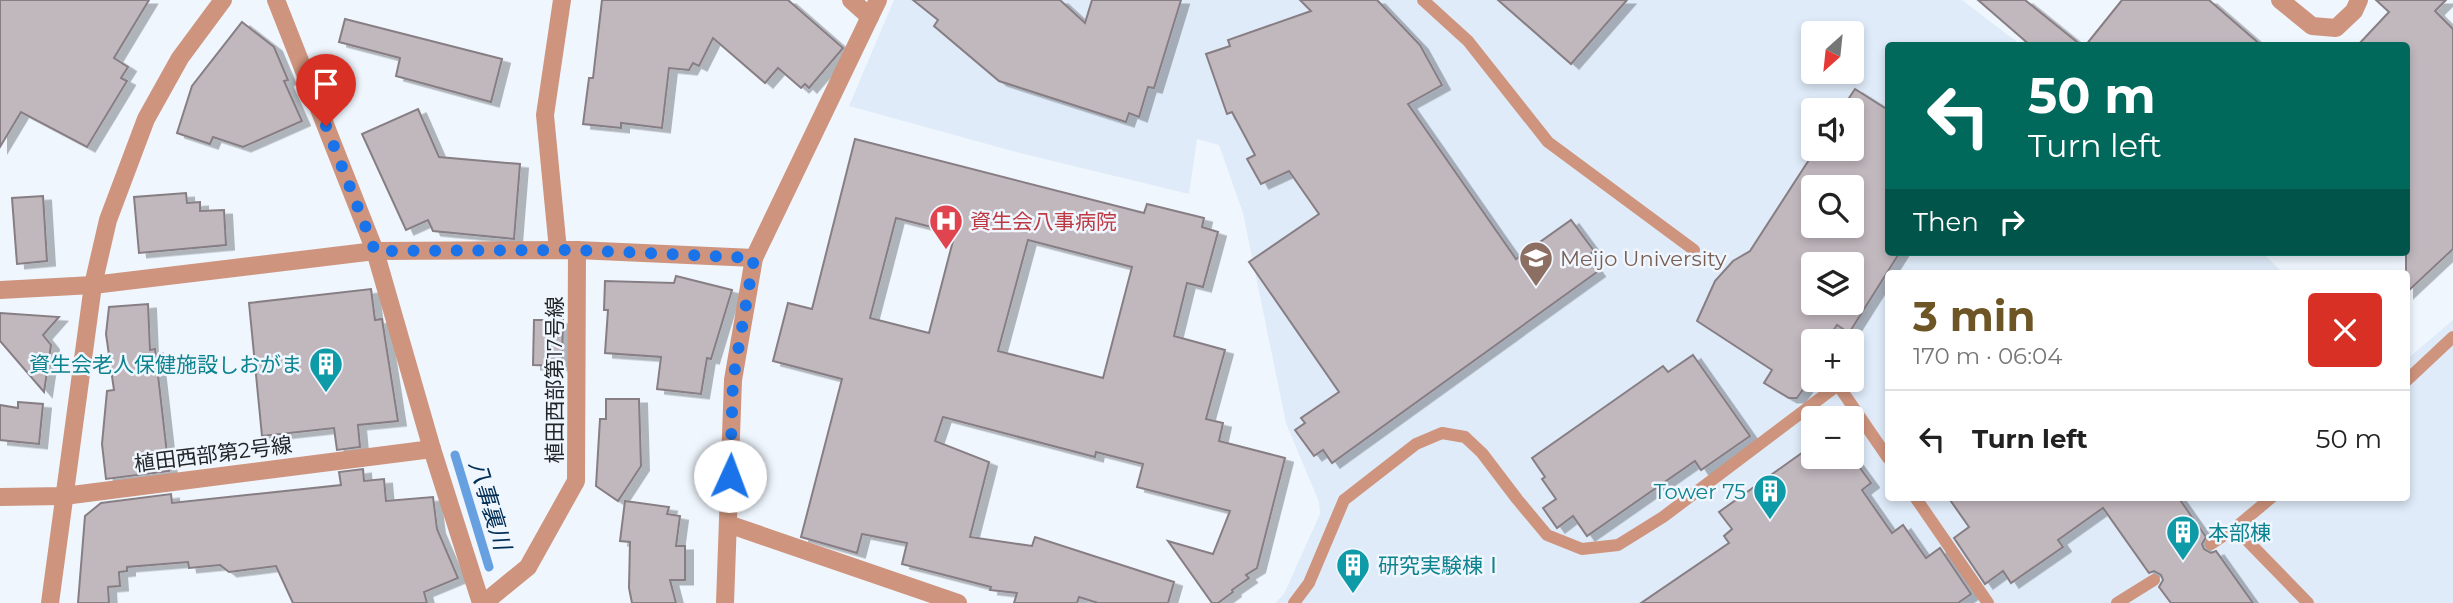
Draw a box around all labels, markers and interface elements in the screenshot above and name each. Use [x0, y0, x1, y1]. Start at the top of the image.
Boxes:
north arrow [1801, 21, 1864, 84]
map controls [1801, 21, 1864, 469]
pin [296, 54, 356, 126]
icon: arrive [307, 65, 345, 103]
text: 50 m [2028, 66, 2156, 125]
icon: left [1913, 70, 2004, 161]
button: sound [1801, 98, 1864, 161]
text: Turn left [2028, 126, 2162, 165]
button: search [1801, 175, 1864, 238]
hospital icon: 資生会八事病院 [927, 202, 965, 251]
icon: right [1993, 203, 2031, 241]
text: Then [1913, 206, 1979, 238]
place label: 資生会八事病院 [970, 209, 1117, 234]
school or university icon: Meijo University [1517, 239, 1555, 288]
place label: Meijo University [1560, 246, 1727, 271]
button: layers [1801, 252, 1864, 315]
text: 3 min [1913, 290, 2035, 342]
button: close [2308, 293, 2382, 367]
street label: 植田西部第17号線 [542, 297, 567, 463]
button: + [1801, 329, 1864, 392]
text: 170 m · 06:04 [1913, 342, 2062, 370]
building icon: 資生会老人保健施設しおがま [307, 345, 345, 394]
place label: 資生会老人保健施設しおがま [29, 352, 302, 377]
button: − [1801, 406, 1864, 469]
icon: left [1913, 420, 1951, 458]
text: Turn left [1972, 423, 2088, 455]
text: 50 m [2316, 423, 2382, 455]
street label: 植田西部第2号線 [133, 432, 293, 476]
position arrow [693, 439, 767, 513]
water label: 八事裏川 [463, 457, 518, 556]
building icon: Tower 75 [1751, 472, 1789, 521]
place label: Tower 75 [1654, 479, 1746, 504]
building icon: 本部棟 [2164, 513, 2202, 562]
place label: 本部棟 [2208, 520, 2271, 545]
building icon: 研究実験棟Ⅰ [1334, 546, 1372, 595]
place label: 研究実験棟Ⅰ [1378, 553, 1504, 578]

